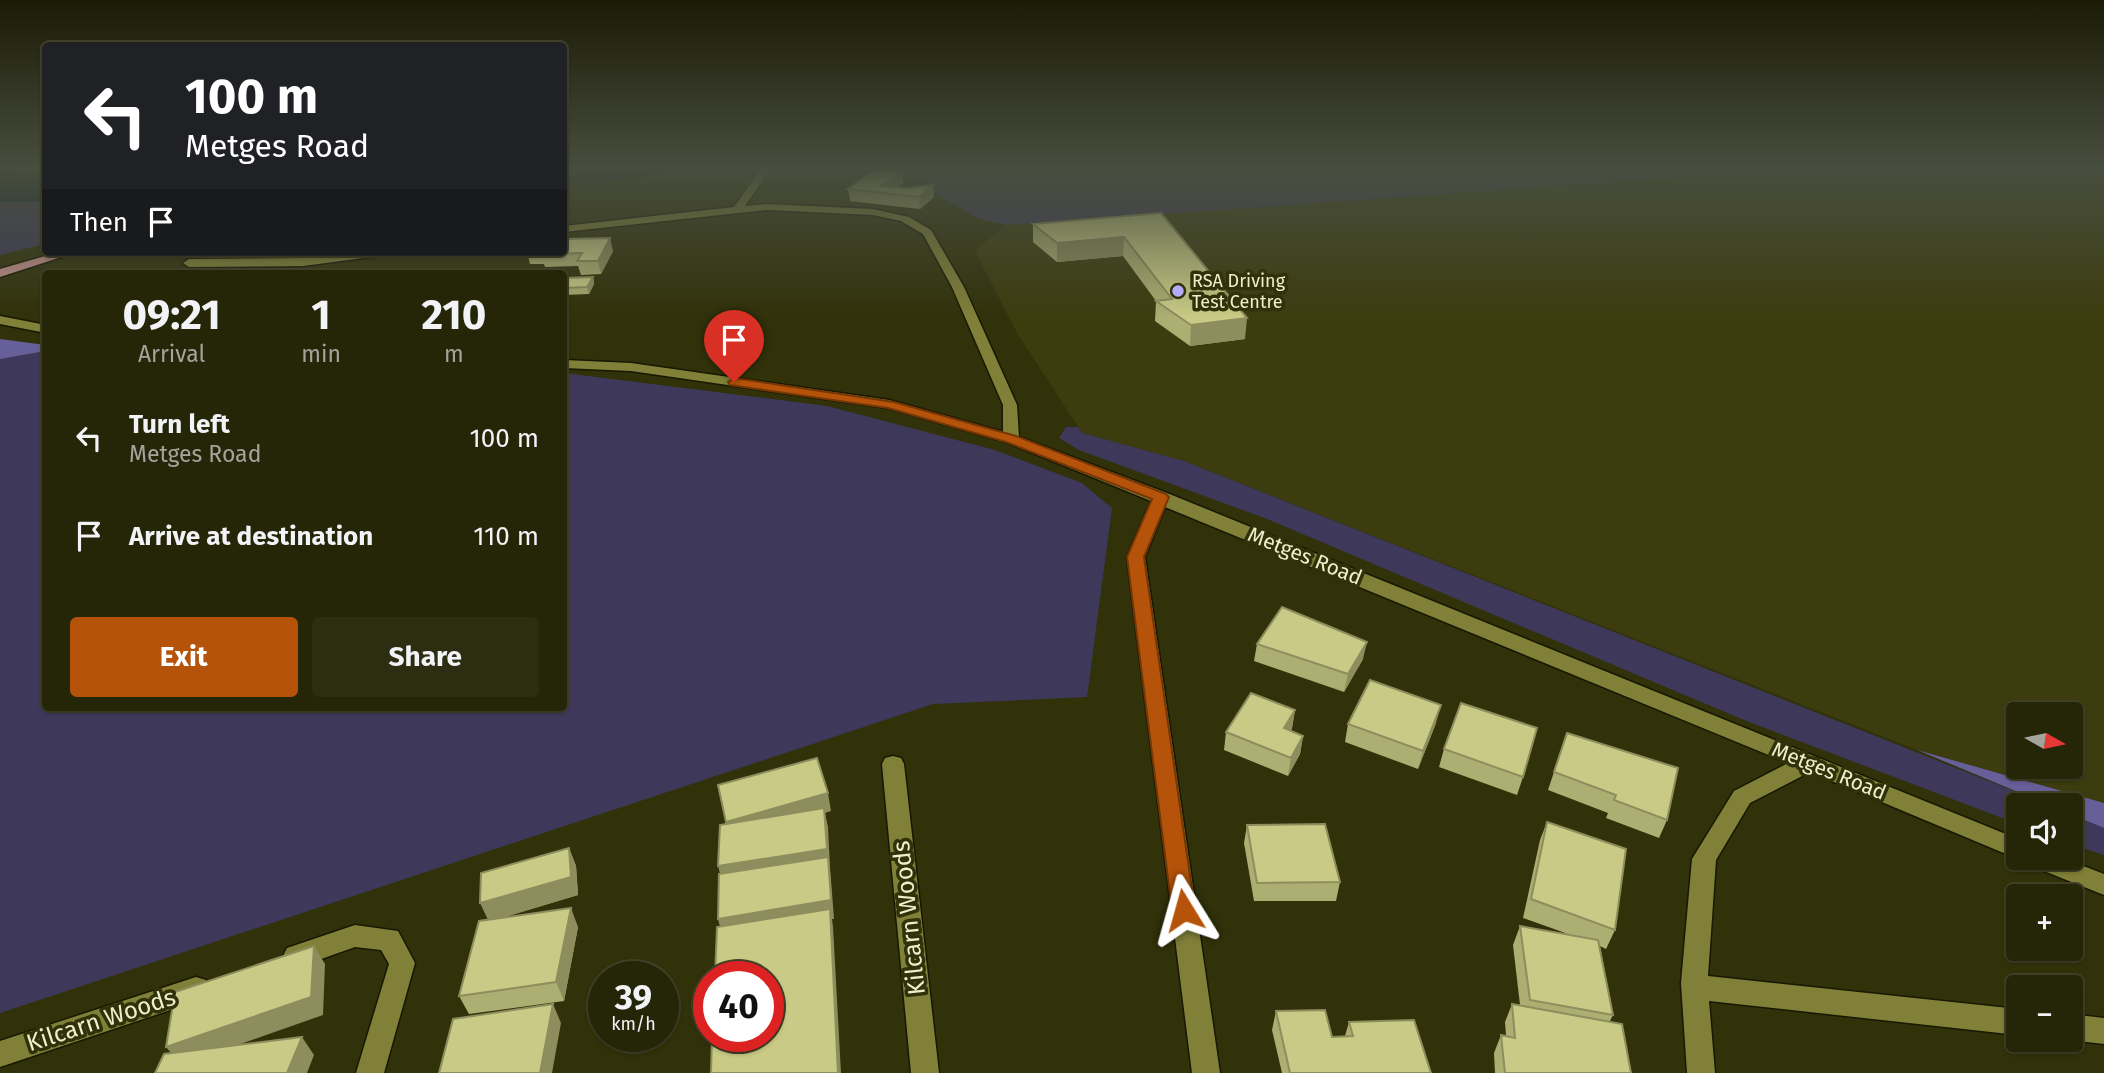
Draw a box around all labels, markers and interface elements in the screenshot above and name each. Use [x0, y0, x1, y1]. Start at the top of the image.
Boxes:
text: 100 m [185, 67, 318, 126]
icon: left [70, 70, 161, 161]
text: Metges Road [185, 127, 369, 165]
icon: arrive [142, 203, 180, 241]
text: Then [70, 207, 128, 238]
place label: RSA Driving Test Centre [1192, 270, 1286, 313]
marker: RSA Driving Test Centre [1170, 283, 1186, 299]
text: 09:21 [123, 290, 221, 340]
text: 1 [311, 290, 331, 340]
text: 210 [422, 290, 486, 340]
pin [704, 310, 764, 382]
icon: arrive [715, 321, 753, 359]
text: Arrival [138, 340, 205, 368]
text: min [301, 340, 341, 368]
text: m [444, 340, 464, 368]
text: Turn left [129, 409, 230, 440]
icon: left [70, 419, 108, 457]
text: 100 m [470, 423, 539, 454]
text: Metges Road [129, 440, 261, 468]
icon: arrive [70, 517, 108, 555]
text: Arrive at destination [129, 521, 373, 552]
text: 110 m [473, 521, 539, 552]
street label: Metges Road [1244, 521, 1366, 591]
button: Exit [70, 617, 298, 697]
button: Share [312, 617, 539, 697]
north arrow [2006, 702, 2082, 779]
map controls [2006, 702, 2083, 1052]
street label: Metges Road [1768, 736, 1890, 806]
button: sound [2006, 793, 2083, 870]
street label: Kilcarn Woods [887, 839, 931, 997]
position arrow [1147, 873, 1221, 947]
button: + [2006, 884, 2083, 961]
speed limit sign: 40 [693, 961, 784, 1052]
button: − [2006, 975, 2083, 1052]
text: 39 [615, 976, 652, 1018]
street label: Kilcarn Woods [23, 983, 179, 1057]
text: km/h [611, 1013, 656, 1035]

